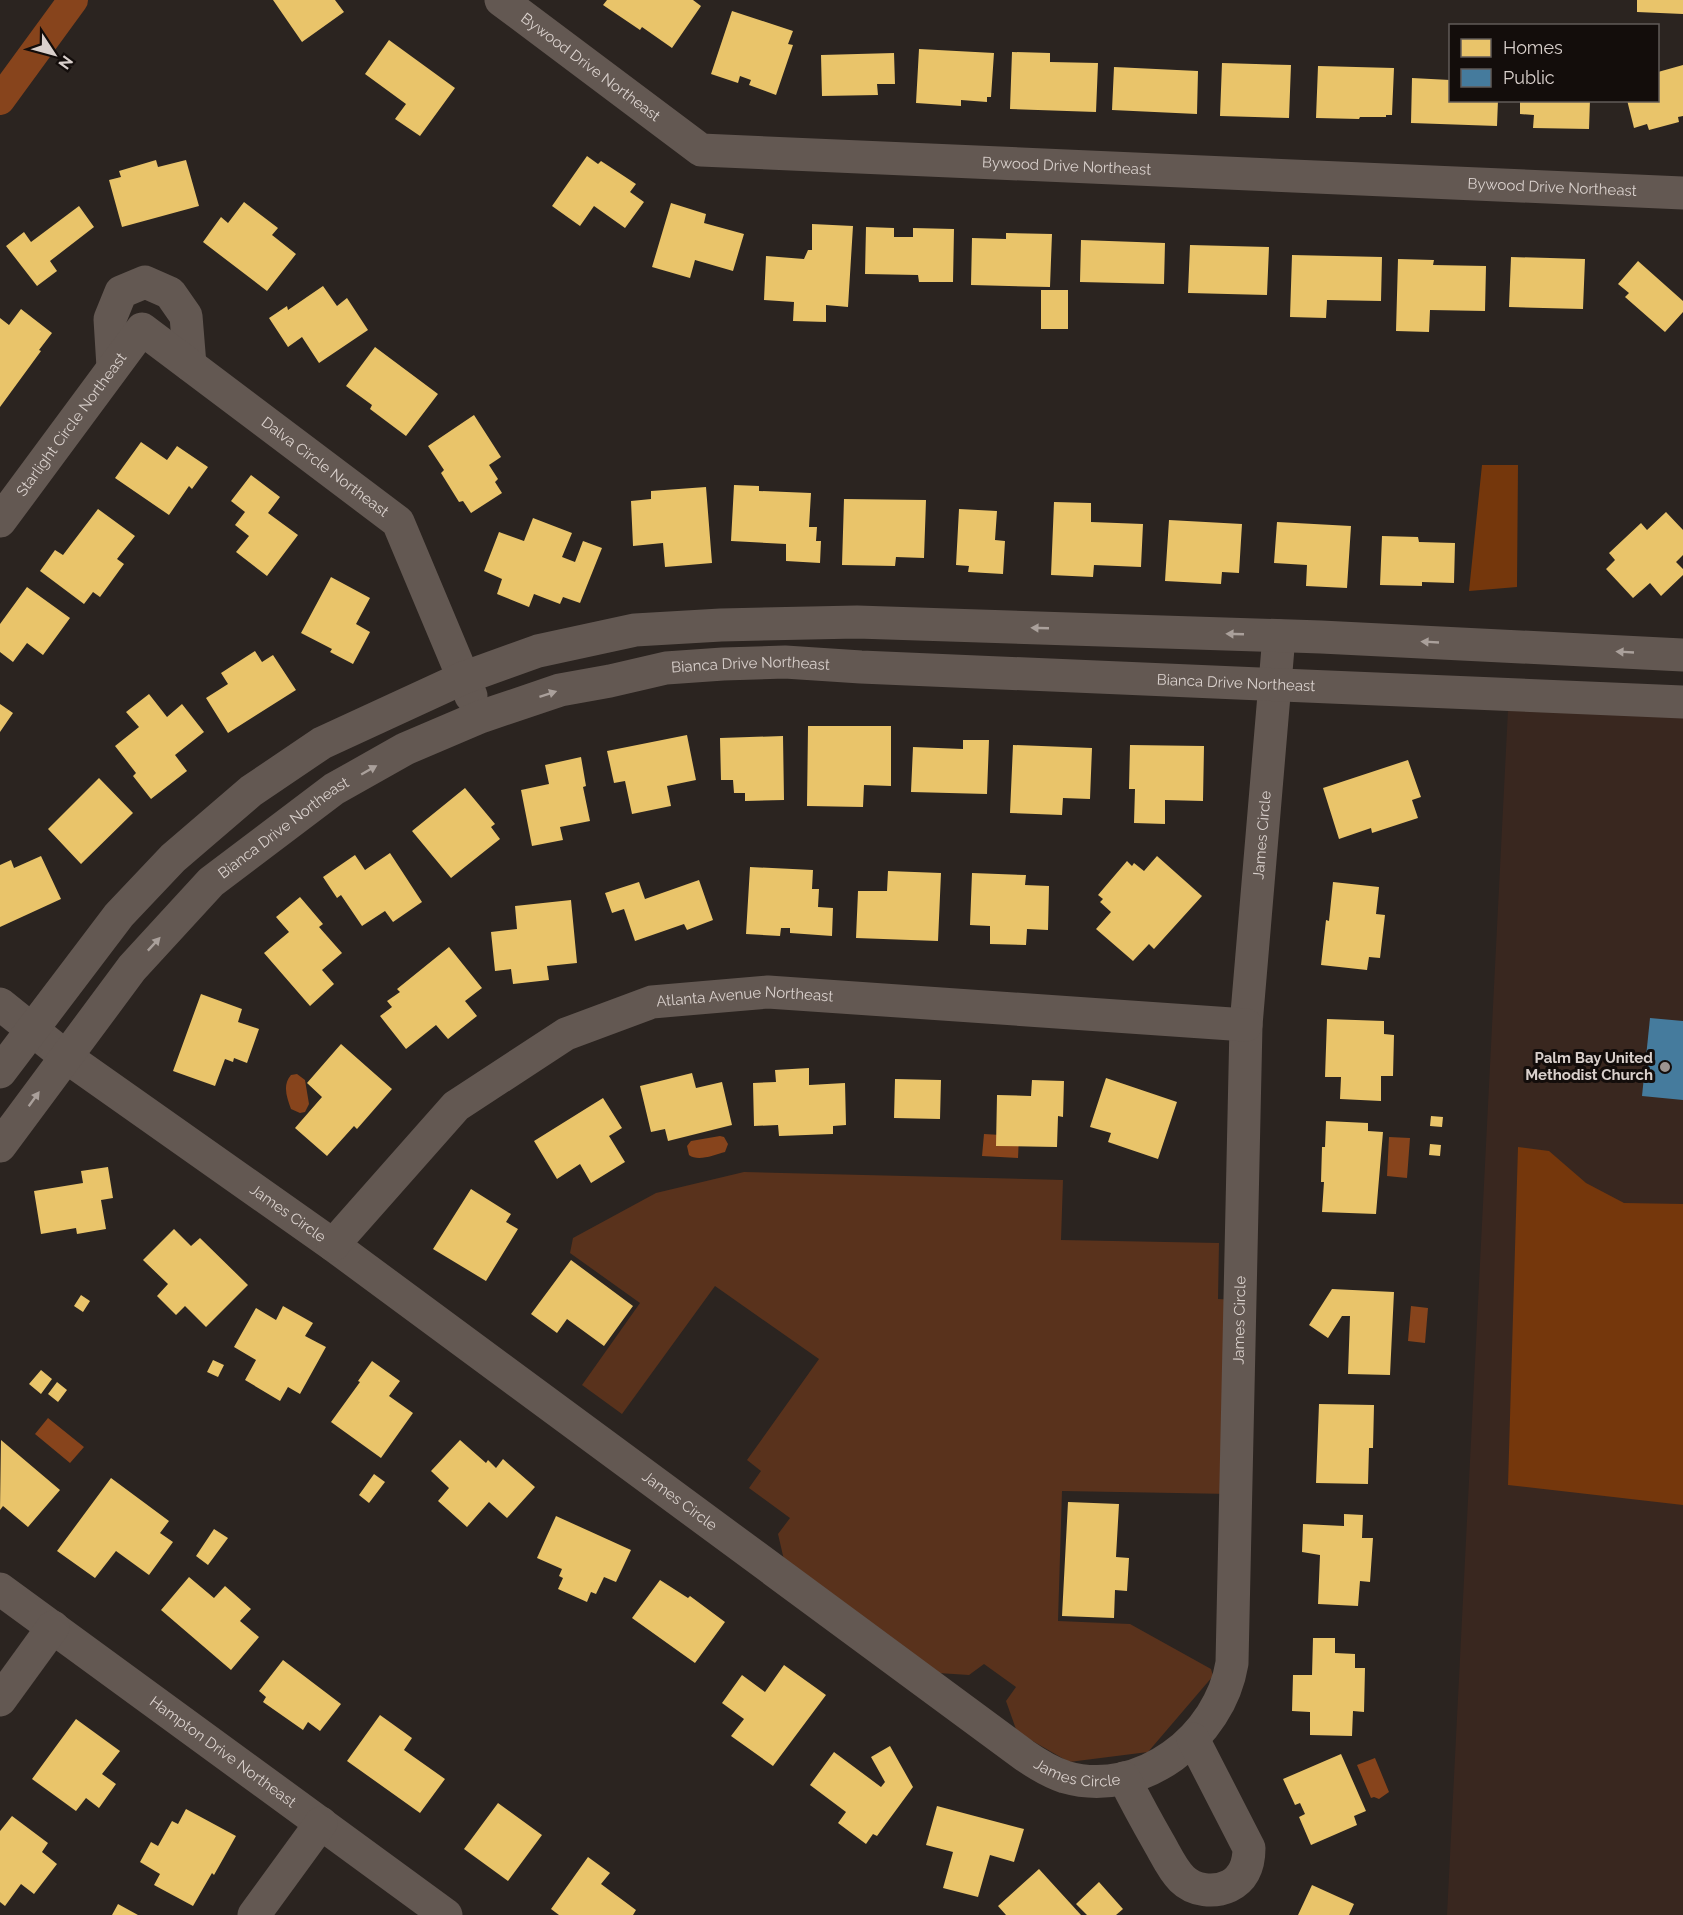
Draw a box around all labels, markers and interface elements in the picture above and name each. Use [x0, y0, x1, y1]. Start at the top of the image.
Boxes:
street label: Bywood Drive Northeast [517, 9, 664, 125]
north arrow [24, 24, 84, 84]
legend [1449, 24, 1659, 102]
text: Homes [1503, 37, 1563, 58]
text: N [54, 52, 77, 73]
text: Public [1503, 67, 1555, 88]
street label: Bywood Drive Northeast [982, 153, 1152, 179]
street label: Bywood Drive Northeast [1467, 175, 1637, 200]
street label: Starlight Circle Northeast [12, 349, 130, 500]
street label: Dalva Circle Northeast [258, 413, 392, 521]
one-way arrow [1031, 623, 1050, 633]
one-way arrow [1226, 629, 1245, 639]
one-way arrow [1420, 638, 1439, 647]
one-way arrow [1615, 648, 1634, 657]
street label: Bianca Drive Northeast [671, 653, 830, 677]
street label: Bianca Drive Northeast [1156, 671, 1316, 695]
one-way arrow [539, 688, 557, 698]
one-way arrow [361, 764, 377, 775]
street label: Bianca Drive Northeast [214, 773, 352, 882]
street label: James Circle [1249, 790, 1275, 880]
one-way arrow [147, 937, 161, 952]
street label: Atlanta Avenue Northeast [656, 983, 834, 1011]
place label: Palm Bay United Methodist Church [1525, 1049, 1653, 1084]
marker: Palm Bay United Methodist Church [1658, 1060, 1672, 1074]
one-way arrow [28, 1091, 40, 1107]
street label: James Circle [246, 1180, 330, 1246]
street label: James Circle [1230, 1276, 1249, 1365]
street label: James Circle [639, 1467, 721, 1535]
street label: Hampton Drive Northeast [146, 1692, 300, 1811]
street label: James Circle [1031, 1755, 1122, 1791]

